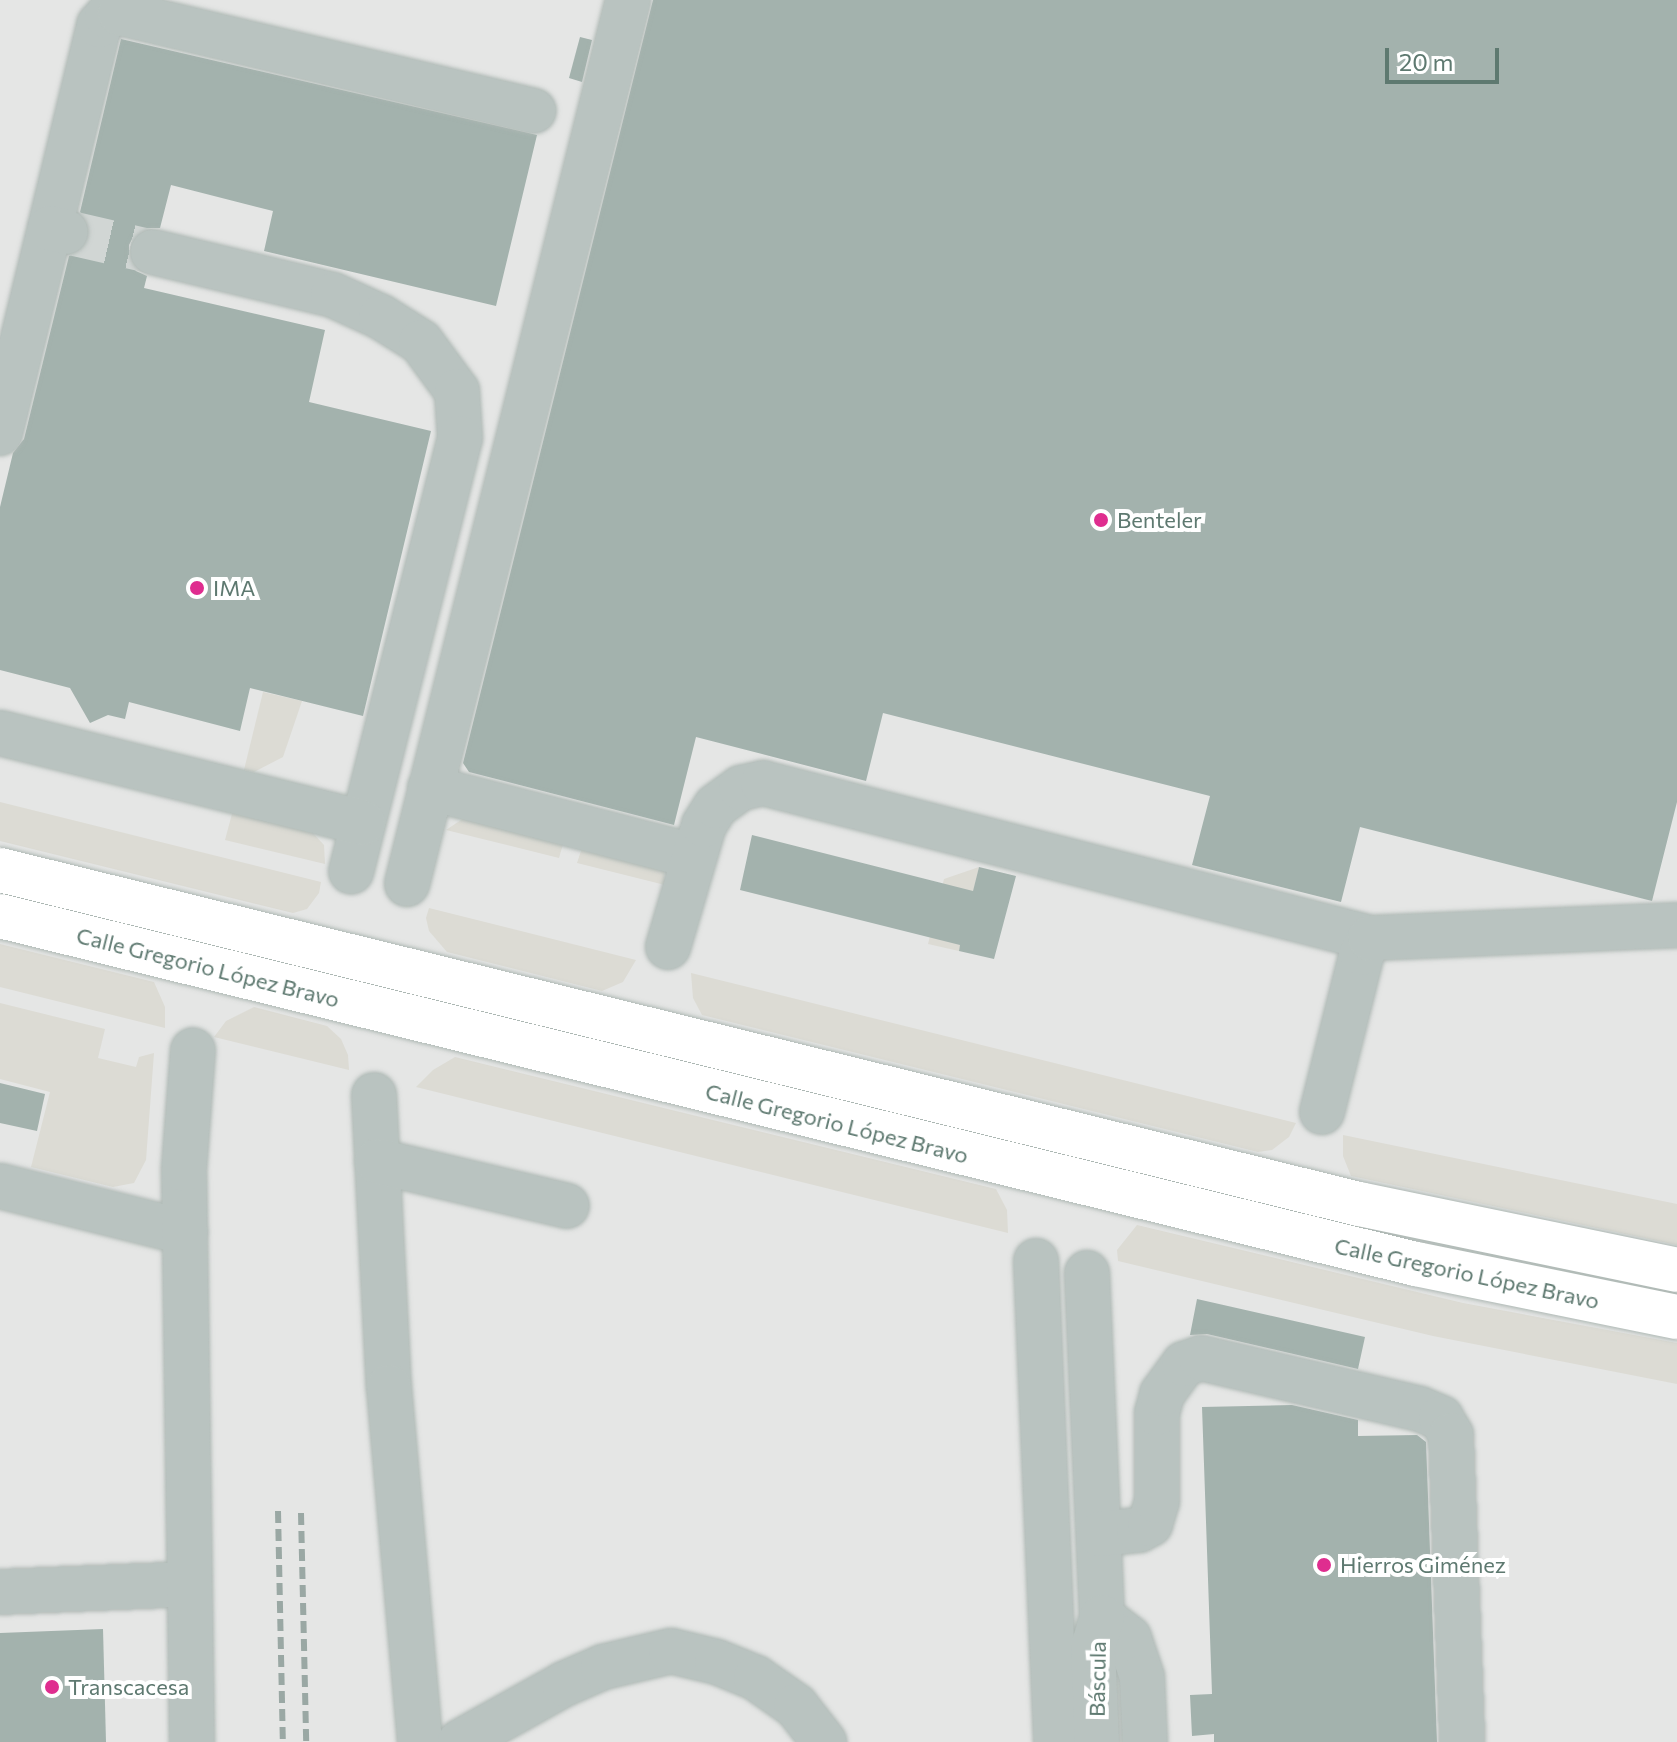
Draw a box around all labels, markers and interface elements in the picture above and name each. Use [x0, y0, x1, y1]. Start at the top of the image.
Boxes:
scale bar [1389, 32, 1503, 82]
text: 20 m [1399, 47, 1453, 76]
place label: Benteler [1117, 507, 1202, 533]
marker: Benteler [1092, 511, 1110, 529]
place label: IMA [213, 575, 255, 601]
marker: IMA [188, 579, 206, 597]
street label: Calle Gregorio López Bravo [74, 922, 342, 1012]
street label: Calle Gregorio López Bravo [703, 1078, 971, 1168]
street label: Calle Gregorio López Bravo [1332, 1232, 1602, 1314]
place label: Hierros Giménez [1340, 1552, 1506, 1578]
marker: Hierros Giménez [1315, 1556, 1333, 1574]
street label: Báscula [1083, 1641, 1111, 1717]
place label: Transcacesa [68, 1674, 189, 1700]
marker: Transcacesa [43, 1678, 61, 1696]

